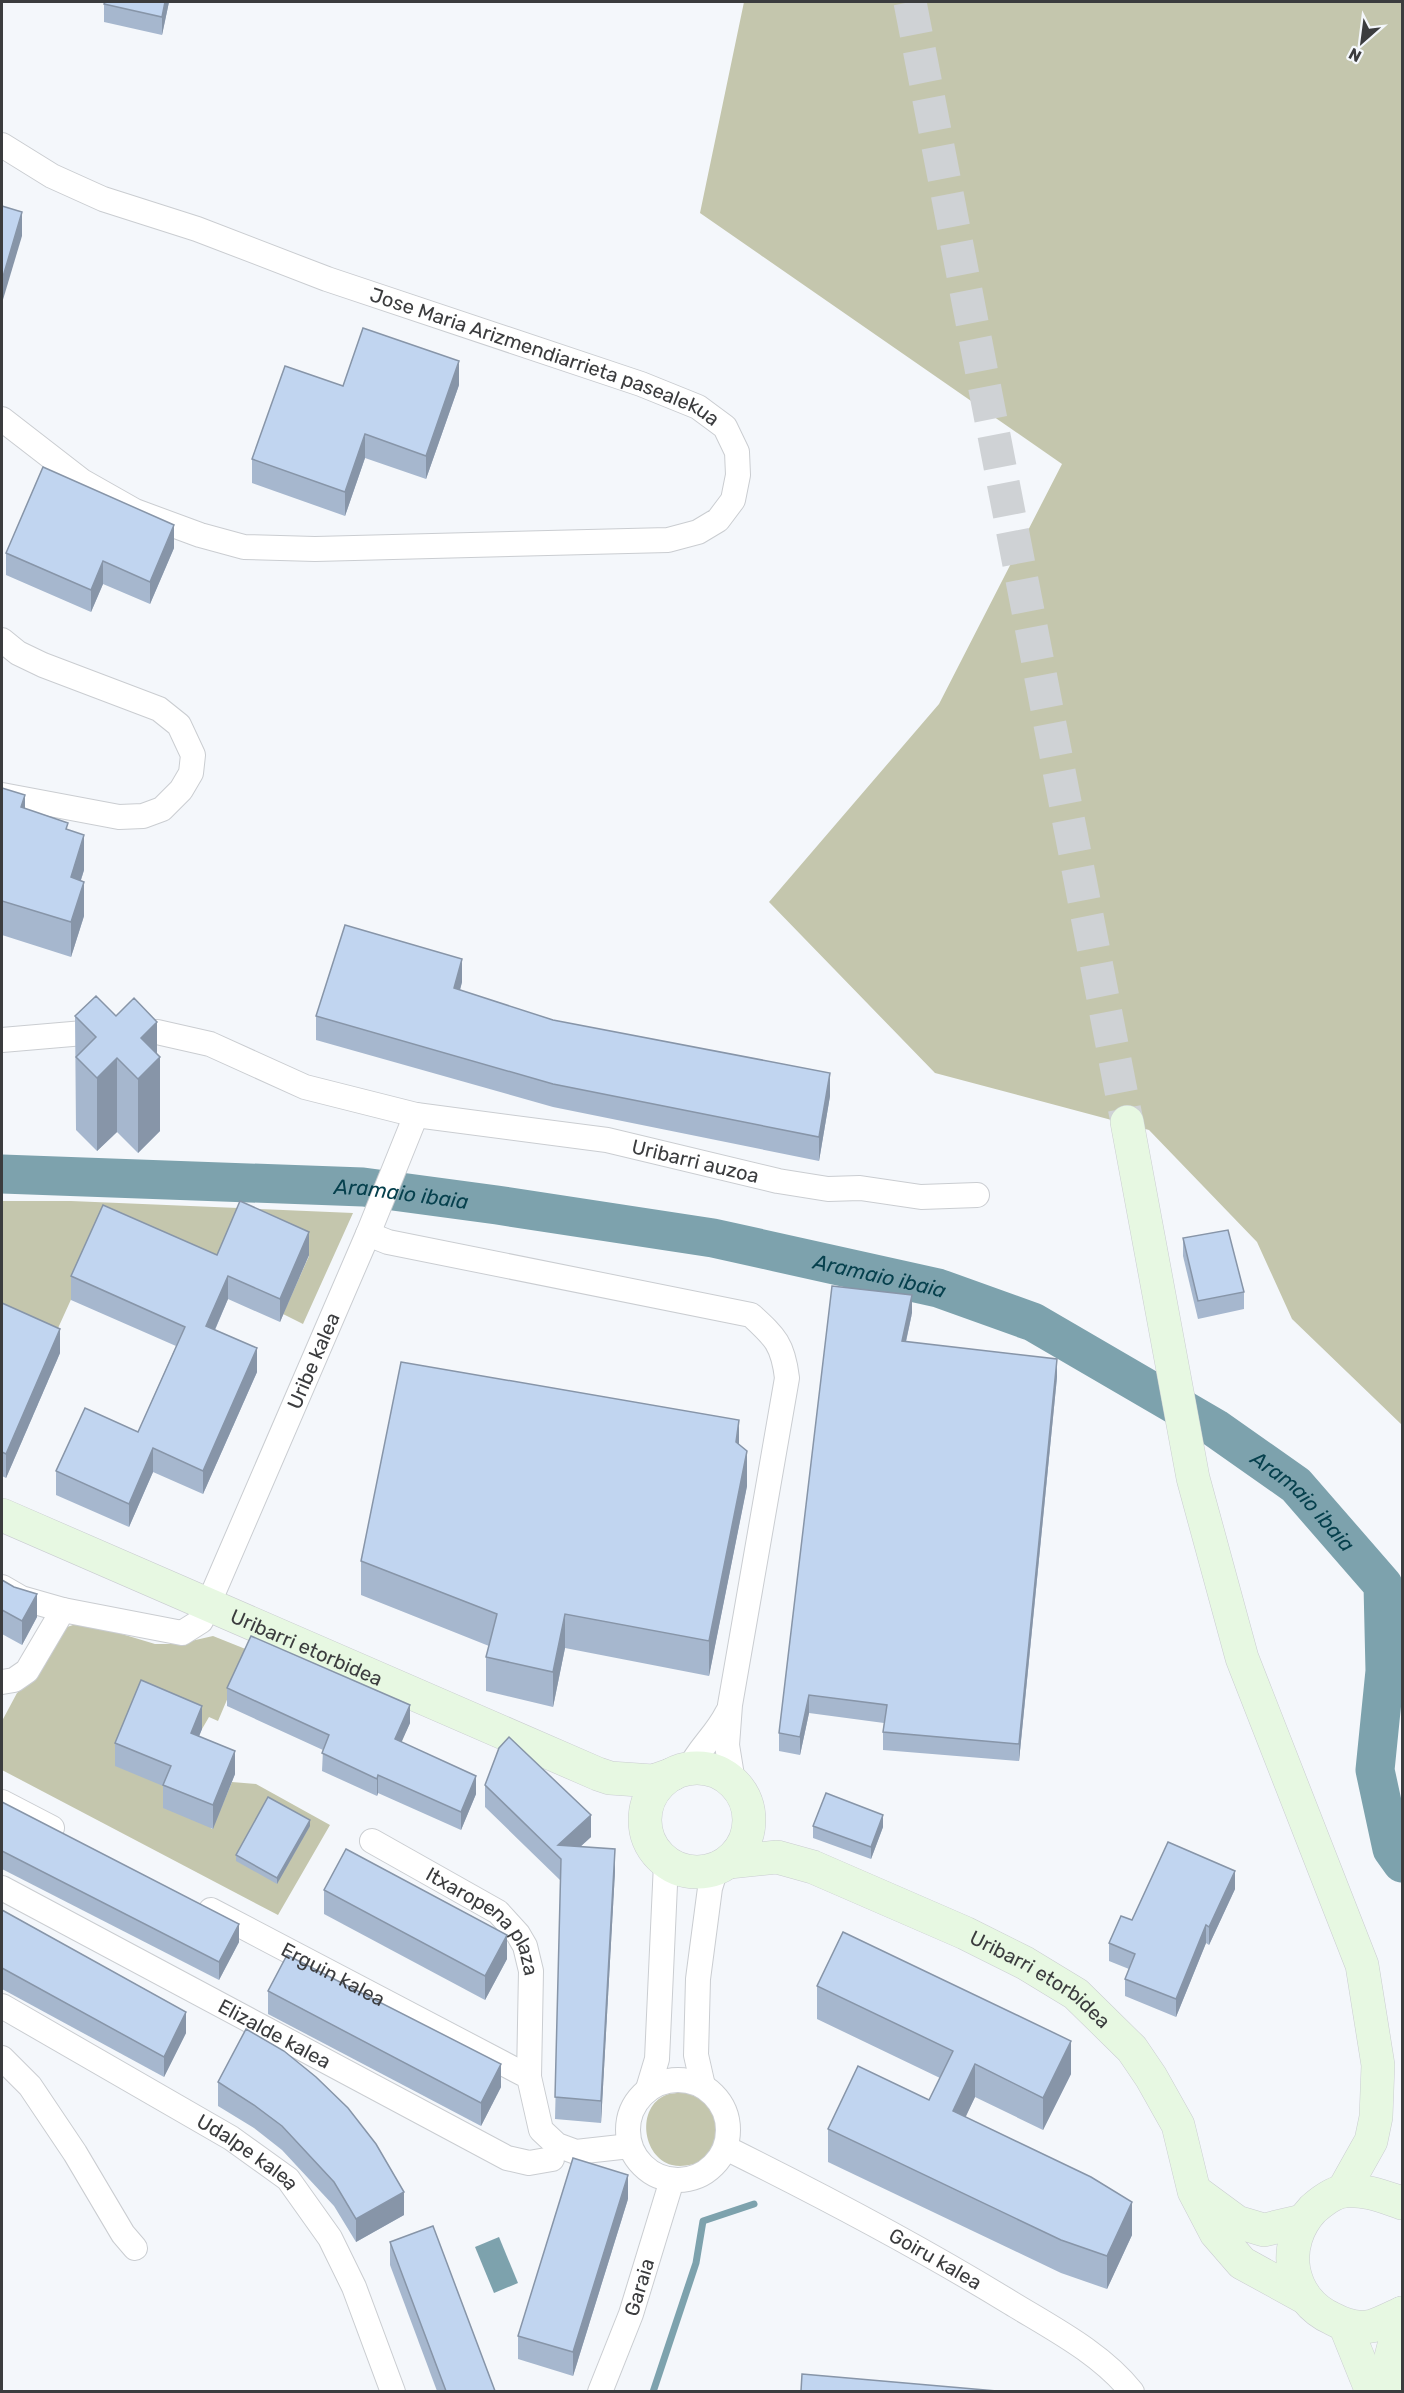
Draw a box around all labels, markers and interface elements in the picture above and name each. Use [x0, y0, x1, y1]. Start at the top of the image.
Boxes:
north arrow [1332, 12, 1392, 72]
text: N [1346, 44, 1365, 66]
street label: Jose Maria Arizmendiarrieta pasealekua [367, 282, 724, 431]
street label: Uribarri auzoa [629, 1134, 761, 1188]
water label: Aramaio ibaia [333, 1173, 470, 1214]
water label: Aramaio ibaia [810, 1248, 950, 1303]
street label: Uribe kalea [282, 1309, 345, 1413]
water label: Aramaio ibaia [1246, 1444, 1360, 1556]
street label: Uribarri etorbidea [227, 1604, 386, 1691]
street label: Itxaropena plaza [422, 1862, 544, 1978]
street label: Uribarri etorbidea [966, 1925, 1116, 2033]
street label: Erguin kalea [277, 1937, 389, 2011]
street label: Elizalde kalea [214, 1994, 335, 2074]
street label: Udalpe kalea [193, 2109, 304, 2195]
street label: Goiru kalea [885, 2223, 986, 2295]
street label: Garaia [619, 2255, 659, 2319]

